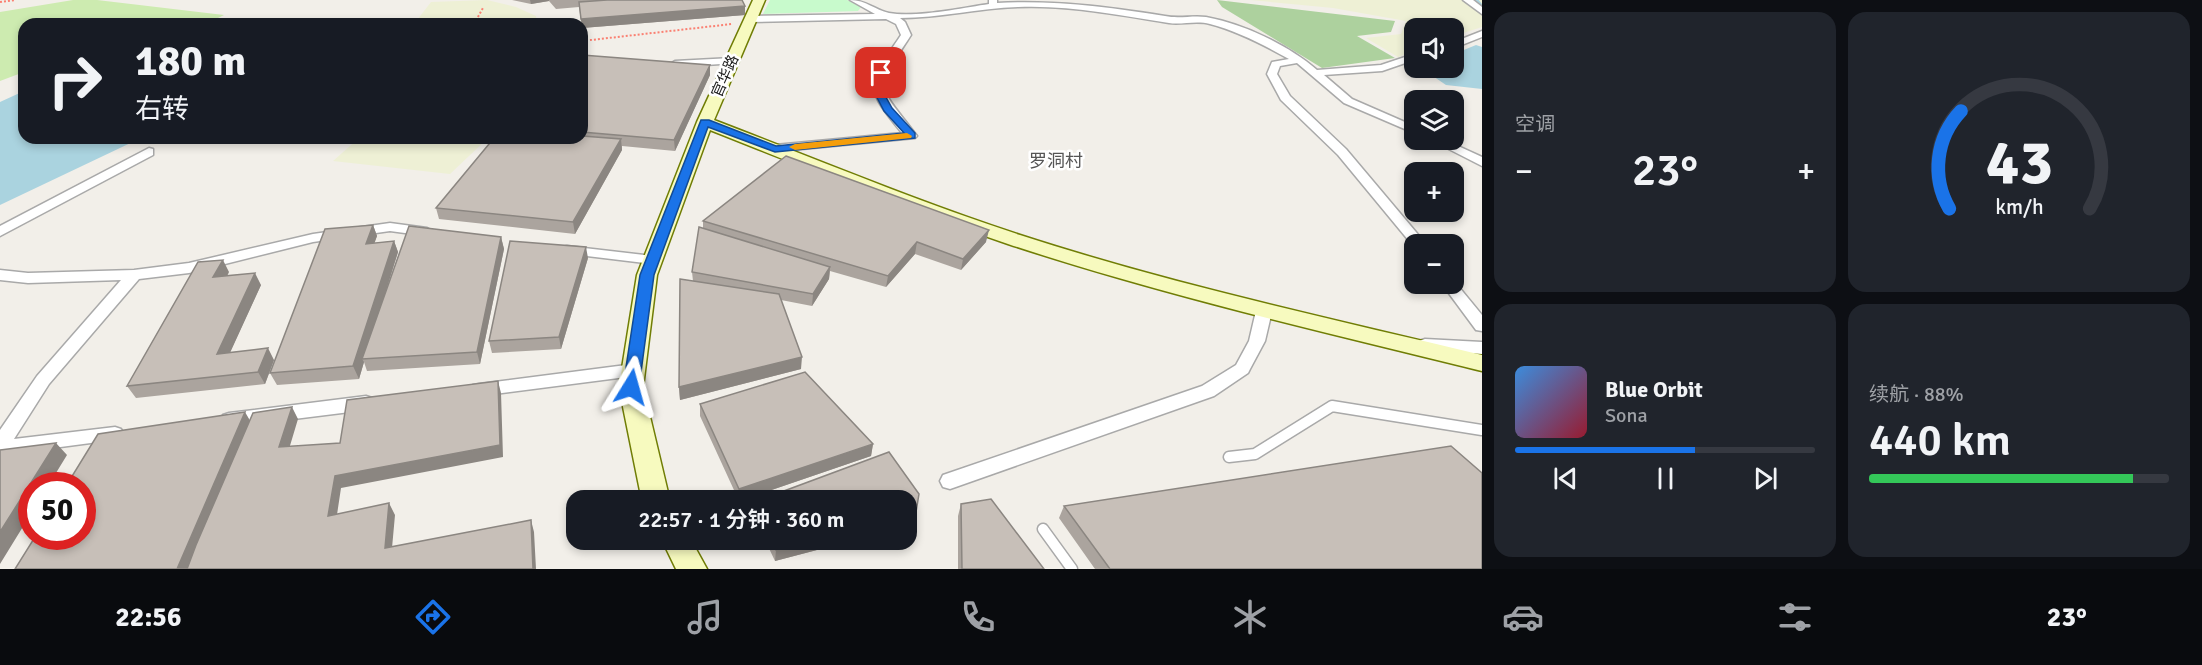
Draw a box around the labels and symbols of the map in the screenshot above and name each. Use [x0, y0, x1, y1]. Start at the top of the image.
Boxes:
pin [855, 47, 906, 98]
street label: 官华路 [708, 52, 742, 100]
district label: 罗洞村 [1029, 150, 1083, 172]
position arrow [599, 355, 663, 419]
speed limit sign: 50 [18, 472, 96, 550]

